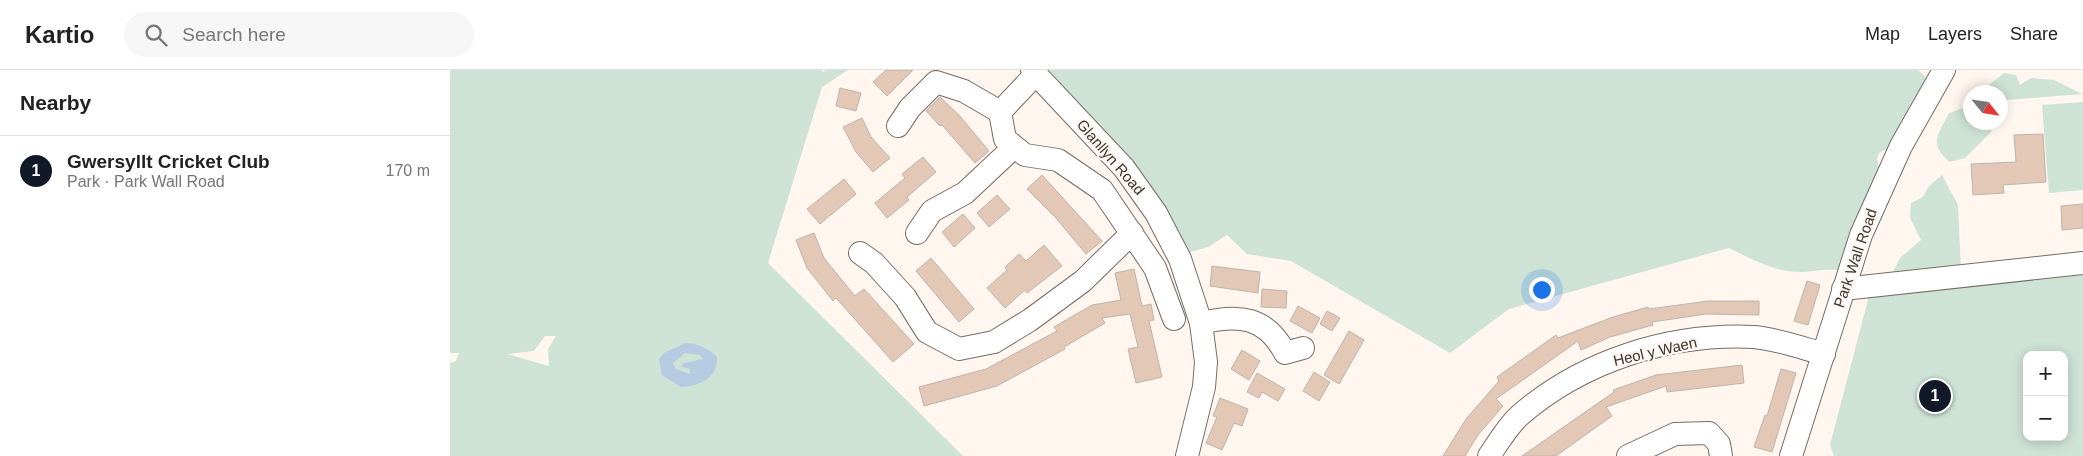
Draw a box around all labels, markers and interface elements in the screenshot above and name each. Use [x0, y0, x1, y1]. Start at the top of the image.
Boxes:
search box [124, 12, 474, 57]
text: Kartio [25, 21, 94, 48]
icon: search [142, 21, 170, 49]
text: Search here [182, 24, 286, 45]
text: Map [1865, 24, 1900, 44]
text: Layers [1928, 24, 1982, 44]
text: Share [2010, 24, 2058, 44]
north arrow [1963, 85, 2008, 130]
text: Nearby [20, 91, 91, 114]
street label: Glanllyn Road [1074, 116, 1148, 198]
text: Gwersyllt Cricket Club [67, 151, 270, 172]
text: 1 [32, 162, 40, 179]
text: 170 m [386, 162, 430, 179]
text: Park · Park Wall Road [67, 173, 225, 190]
street label: Park Wall Road [1830, 206, 1880, 310]
your location [1529, 277, 1555, 303]
street label: Heol y Waen [1612, 333, 1698, 369]
map controls [2023, 351, 2068, 441]
button: + [2023, 351, 2068, 396]
pin: 1 [1919, 377, 1951, 415]
button: − [2023, 396, 2068, 441]

